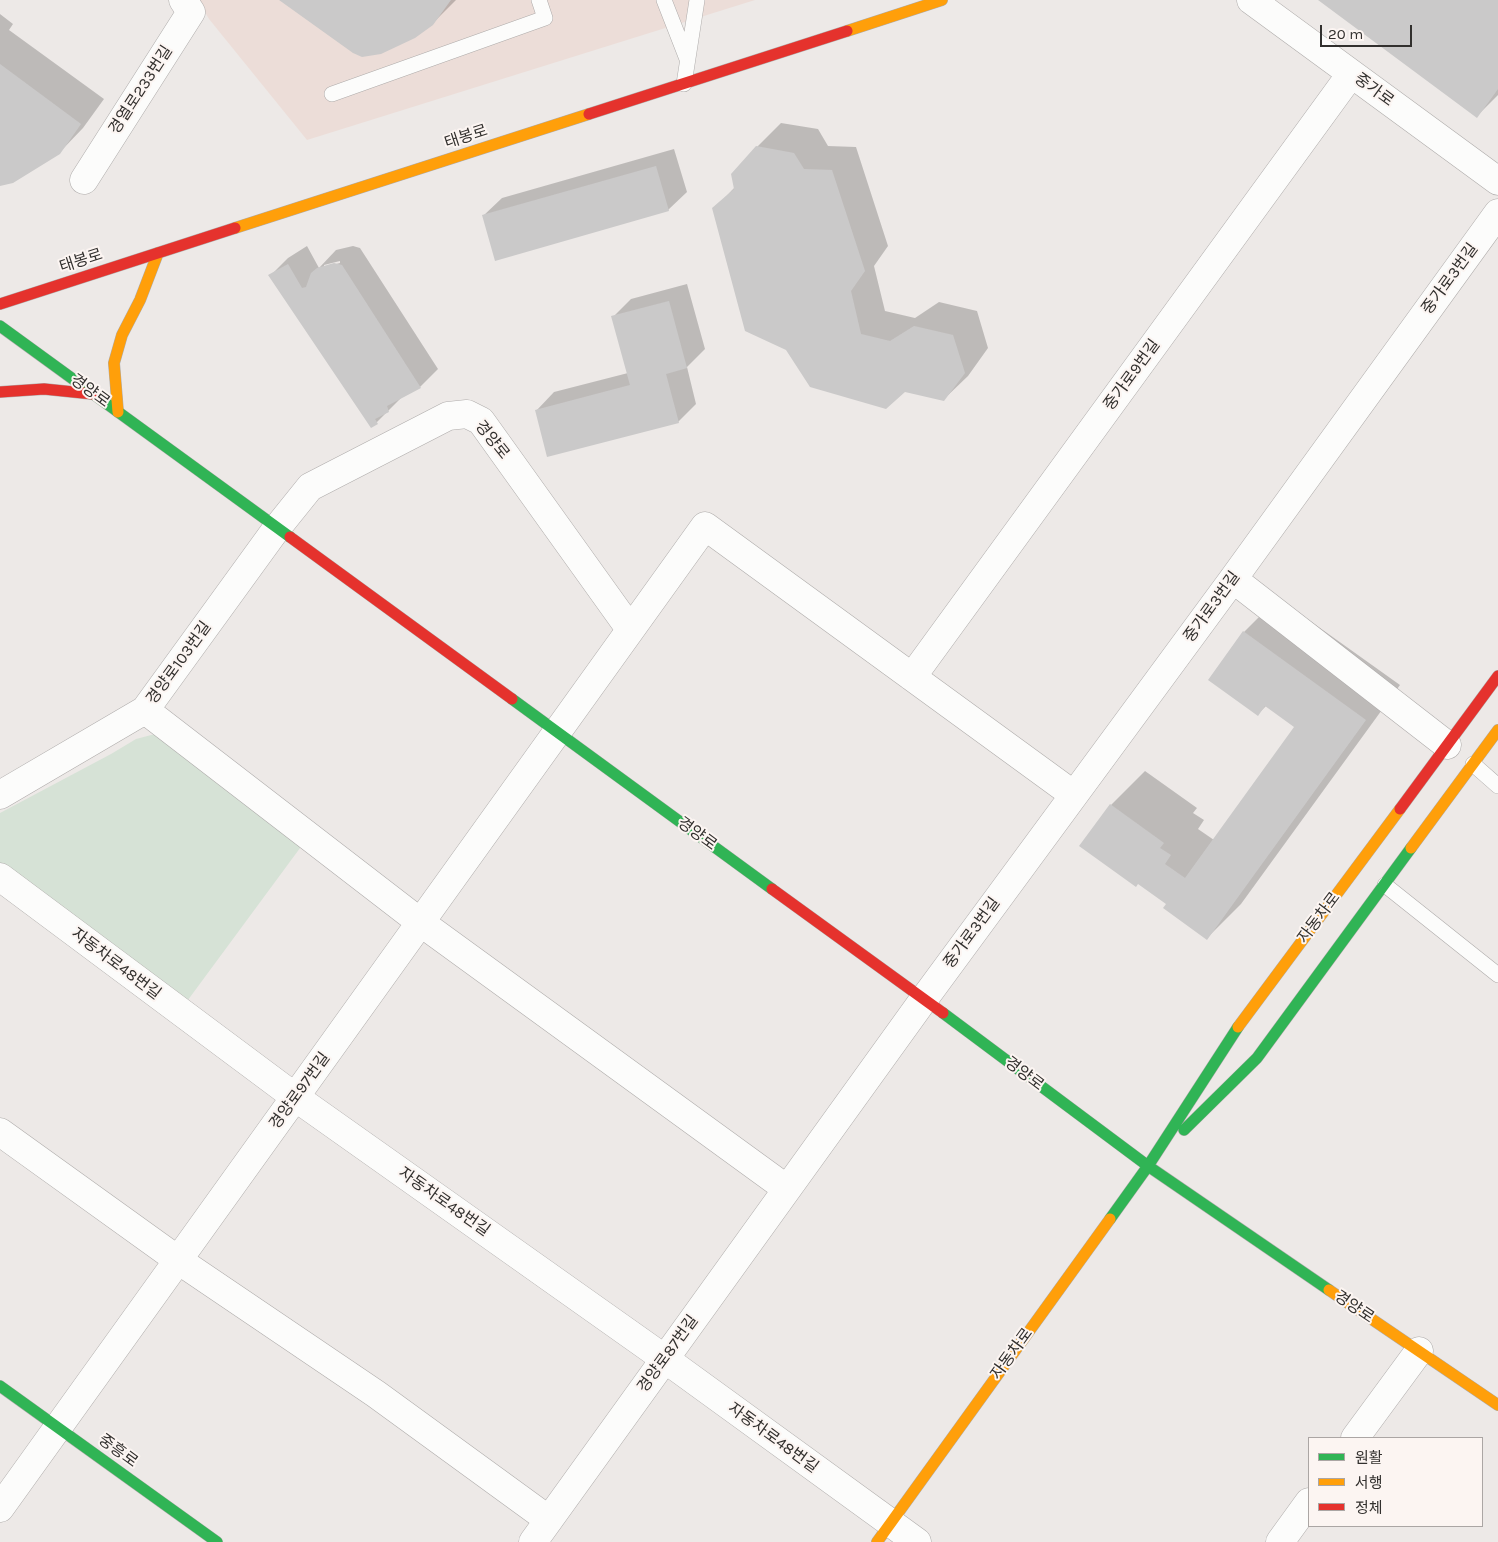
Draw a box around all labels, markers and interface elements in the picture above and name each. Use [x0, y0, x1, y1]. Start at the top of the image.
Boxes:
scale bar [1323, 15, 1416, 47]
text: 20 m [1328, 25, 1363, 43]
street label: 경열로233번길 [105, 42, 177, 138]
street label: 중가로 [1350, 69, 1398, 111]
street label: 태봉로 [442, 121, 490, 153]
street label: 중가로3번길 [1418, 240, 1482, 318]
street label: 태봉로 [57, 245, 105, 277]
street label: 중가로9번길 [1100, 336, 1164, 414]
street label: 경양로 [66, 370, 114, 412]
street label: 경양로 [471, 417, 513, 463]
street label: 중가로3번길 [1180, 568, 1244, 646]
street label: 경양로103번길 [142, 618, 216, 708]
street label: 경양로 [673, 813, 721, 855]
street label: 자동차로 [1294, 889, 1344, 947]
street label: 중가로3번길 [940, 894, 1004, 972]
street label: 자동차로48번길 [67, 924, 165, 1004]
street label: 경양로97번길 [266, 1049, 334, 1133]
street label: 경양로 [1001, 1053, 1047, 1095]
street label: 자동차로48번길 [395, 1163, 493, 1241]
street label: 경양로 [1330, 1287, 1378, 1327]
street label: 경양로87번길 [634, 1312, 702, 1396]
street label: 자동차로 [987, 1325, 1037, 1383]
street label: 자동차로48번길 [724, 1399, 822, 1477]
street label: 중흥로 [94, 1430, 142, 1472]
legend [1308, 1437, 1483, 1527]
text: 원활 [1355, 1449, 1383, 1467]
text: 서행 [1355, 1474, 1383, 1492]
text: 정체 [1355, 1499, 1383, 1517]

